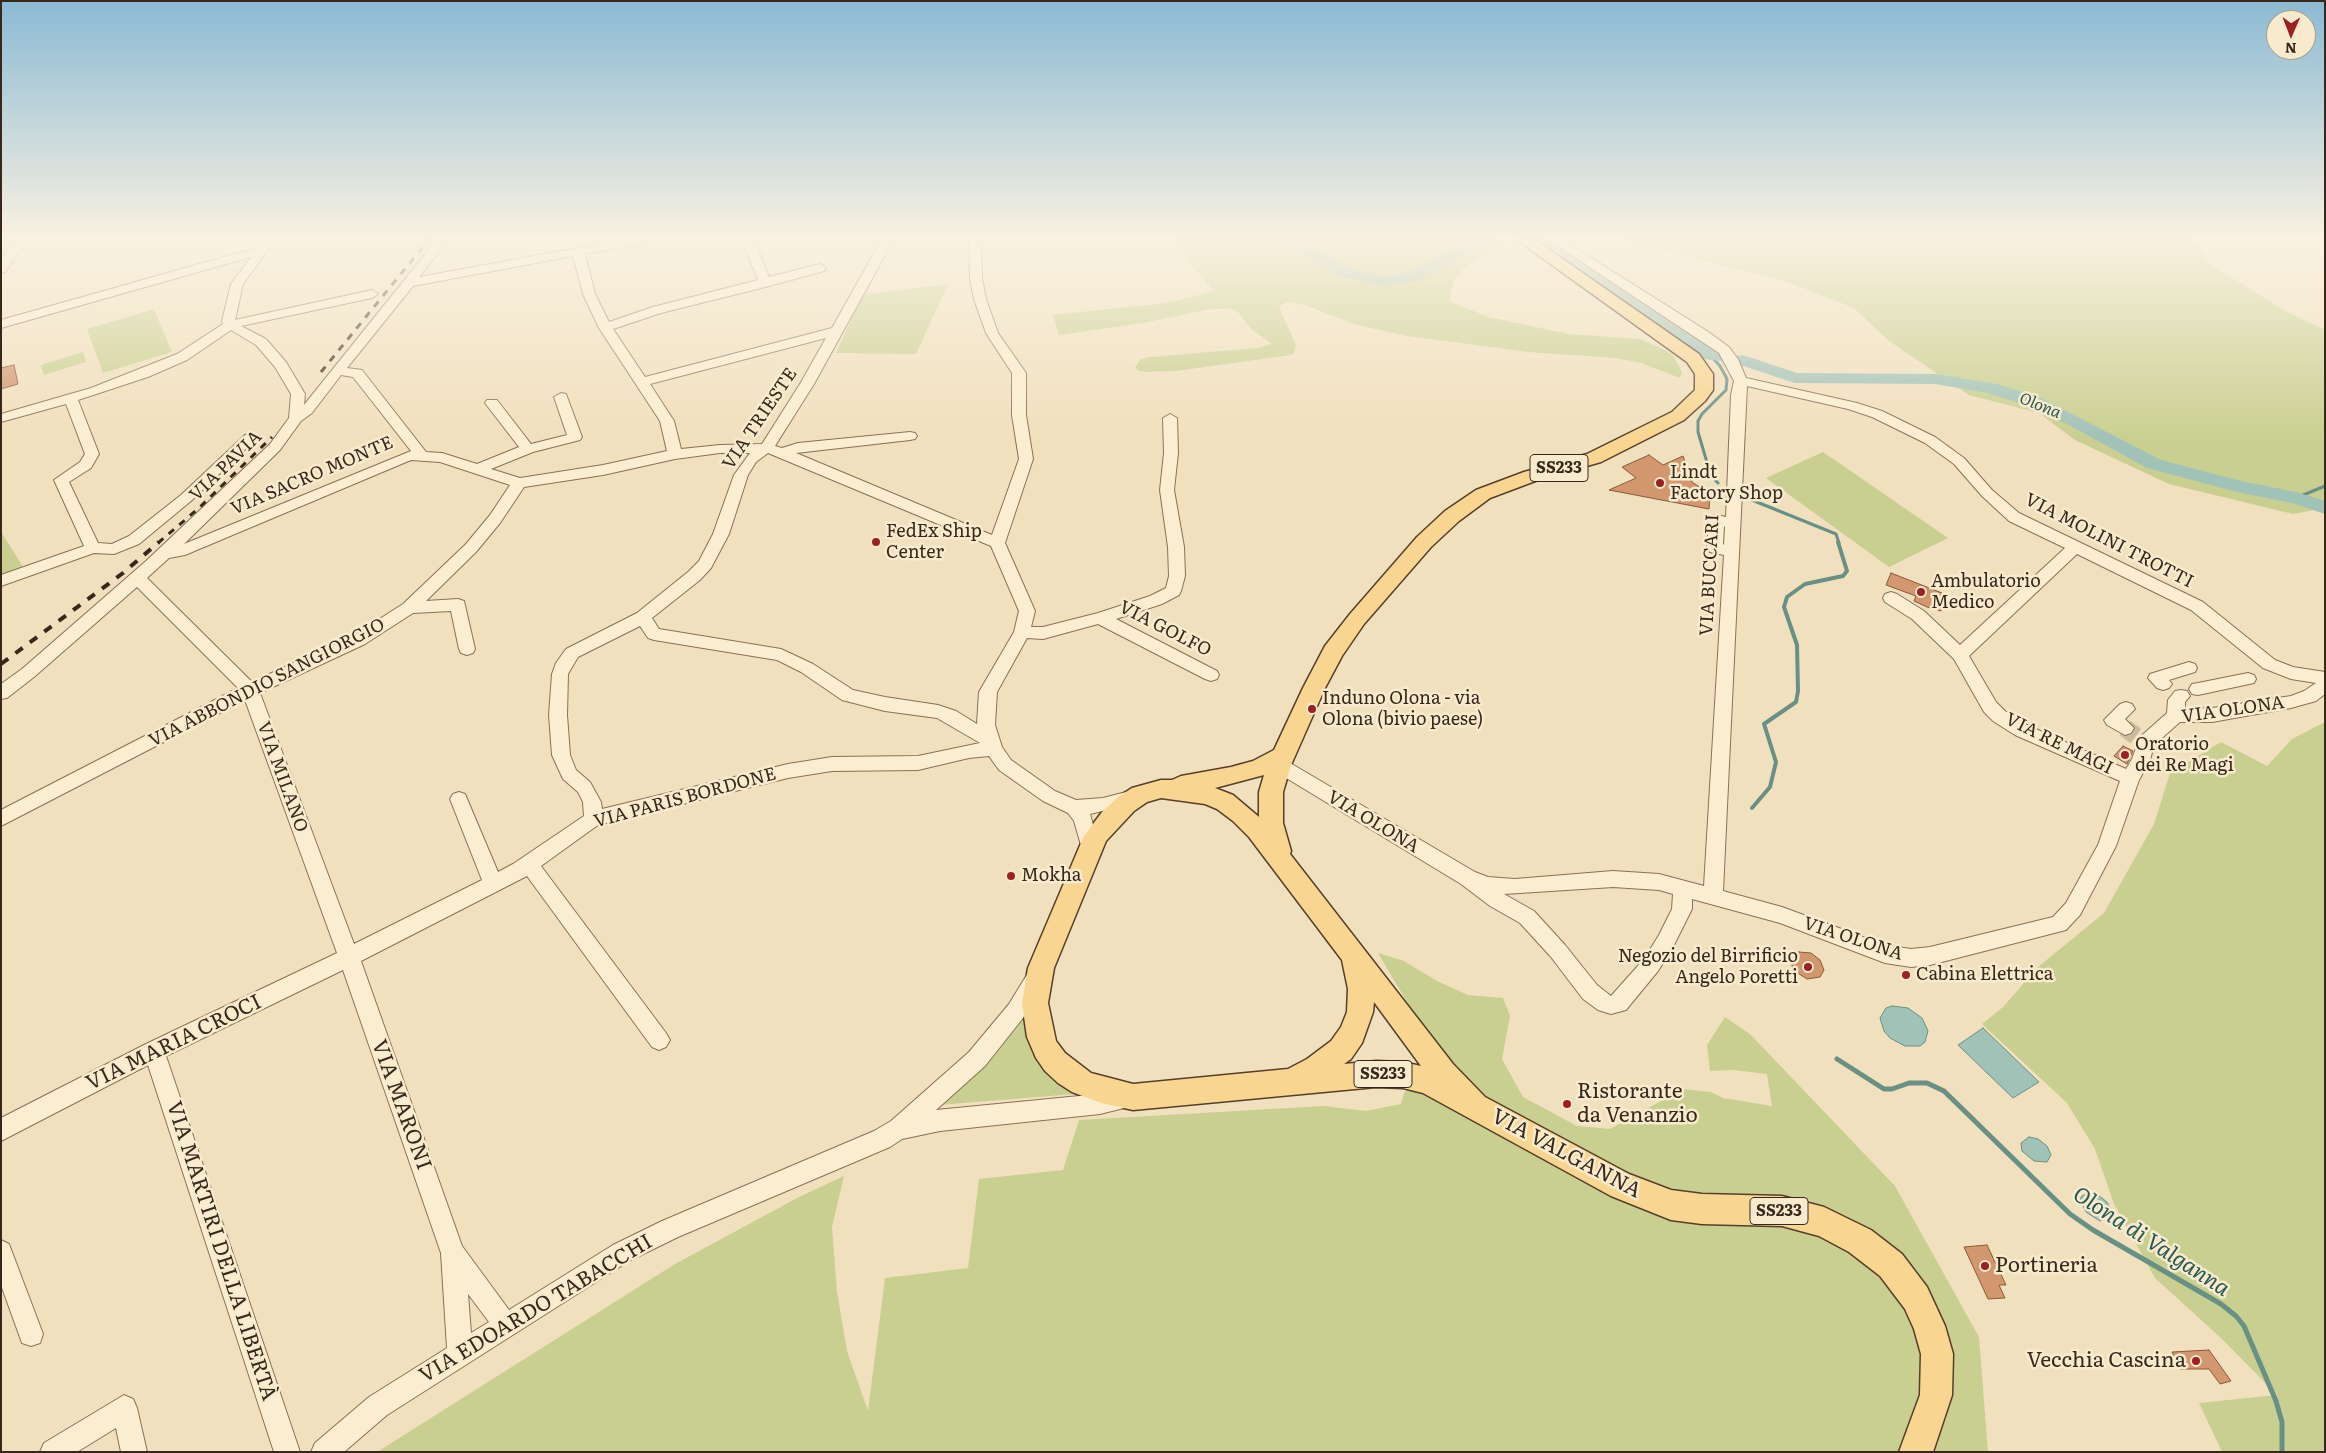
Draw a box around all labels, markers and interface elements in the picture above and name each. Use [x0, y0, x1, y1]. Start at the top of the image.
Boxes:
north arrow [2266, 10, 2316, 60]
text: N [2285, 39, 2297, 59]
street label: VIA TRIESTE [718, 364, 802, 474]
water label: Olona [2016, 389, 2064, 423]
street label: VIA PAVIA [185, 426, 267, 506]
street label: VIA SACRO MONTE [228, 432, 396, 520]
road number: SS233 [1530, 454, 1588, 482]
place label: Lindt Factory Shop [1670, 462, 1783, 504]
marker: Lindt Factory Shop [1654, 477, 1666, 489]
street label: VIA MOLINI TROTTI [2021, 489, 2197, 593]
street label: VIA BUCCARI [1696, 513, 1724, 637]
place label: FedEx Ship Center [886, 521, 982, 564]
marker: FedEx Ship Center [870, 536, 882, 548]
place label: Ambulatorio Medico [1931, 571, 2041, 614]
marker: Ambulatorio Medico [1915, 586, 1927, 598]
street label: VIA GOLFO [1115, 597, 1215, 661]
street label: VIA ABBONDIO SANGIORGIO [146, 614, 388, 752]
place label: Induno Olona - via Olona (bivio paese) [1322, 688, 1483, 731]
street label: VIA OLONA [2180, 692, 2286, 728]
marker: Induno Olona - via Olona (bivio paese) [1306, 703, 1318, 715]
street label: VIA RE MAGI [2002, 709, 2116, 779]
street label: VIA MILANO [252, 719, 312, 835]
place label: Oratorio dei Re Magi [2135, 734, 2234, 776]
marker: Oratorio dei Re Magi [2119, 749, 2131, 761]
street label: VIA PARIS BORDONE [591, 763, 779, 833]
street label: VIA OLONA [1323, 786, 1423, 858]
place label: Mokha [1021, 865, 1082, 887]
marker: Mokha [1005, 870, 1017, 882]
street label: VIA OLONA [1800, 913, 1906, 965]
place label: Negozio del Birrificio Angelo Poretti [1618, 946, 1798, 989]
marker: Negozio del Birrificio Angelo Poretti [1802, 961, 1814, 973]
place label: Cabina Elettrica [1916, 964, 2053, 986]
marker: Cabina Elettrica [1900, 969, 1912, 981]
street label: VIA MARIA CROCI [82, 990, 266, 1096]
street label: VIA MARONI [366, 1036, 436, 1174]
road number: SS233 [1354, 1060, 1412, 1088]
place label: Ristorante da Venanzio [1577, 1079, 1698, 1129]
street label: VIA MARTIRI DELLA LIBERTÀ [161, 1098, 281, 1404]
marker: Ristorante da Venanzio [1561, 1098, 1573, 1110]
street label: VIA VALGANNA [1487, 1104, 1645, 1204]
water label: Olona di Valganna [2068, 1181, 2234, 1303]
road number: SS233 [1750, 1198, 1808, 1224]
street label: VIA EDOARDO TABACCHI [415, 1229, 657, 1389]
place label: Portineria [1995, 1253, 2098, 1279]
marker: Portineria [1979, 1260, 1991, 1272]
place label: Vecchia Cascina [2027, 1348, 2186, 1374]
marker: Vecchia Cascina [2190, 1355, 2202, 1367]

